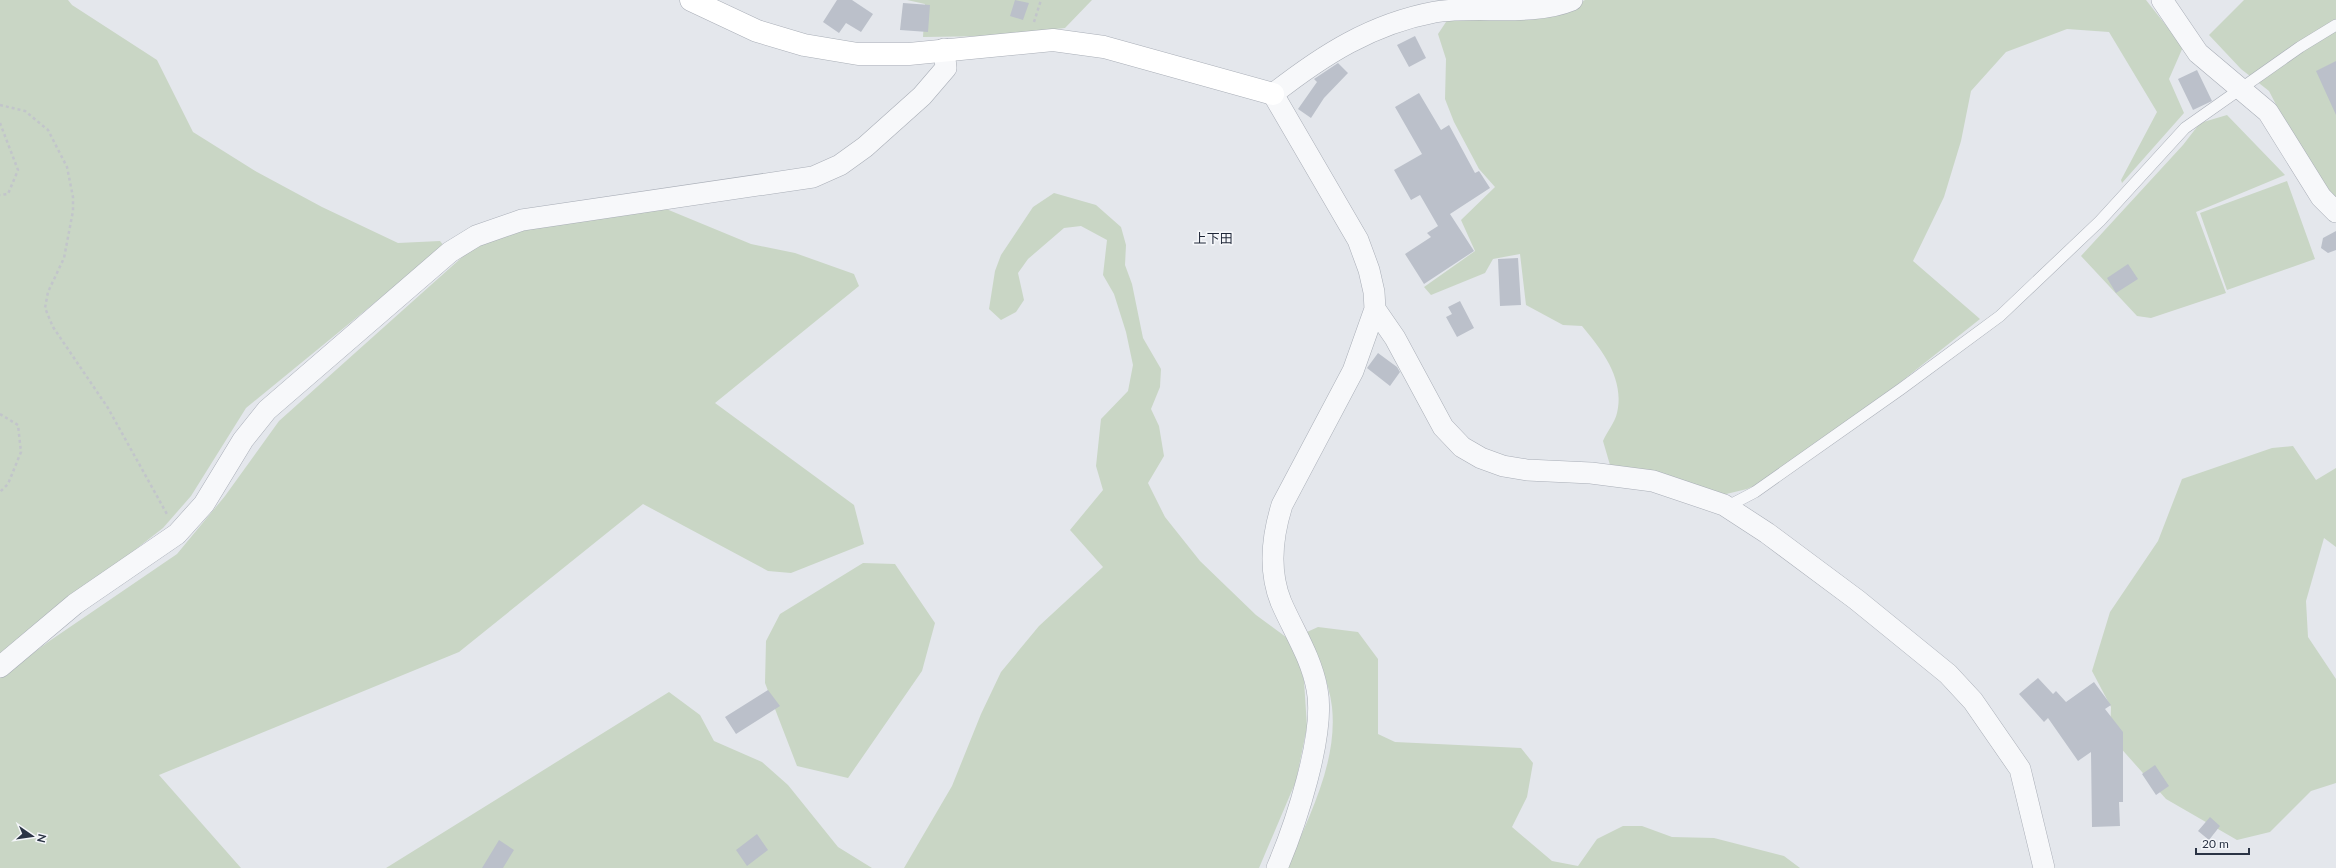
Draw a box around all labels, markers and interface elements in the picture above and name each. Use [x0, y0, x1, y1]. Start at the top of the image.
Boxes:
district label: 上下田 [1193, 230, 1233, 246]
north arrow [12, 816, 52, 856]
scale bar [2196, 830, 2249, 856]
text: N [35, 833, 50, 844]
text: 20 m [2202, 836, 2229, 851]

